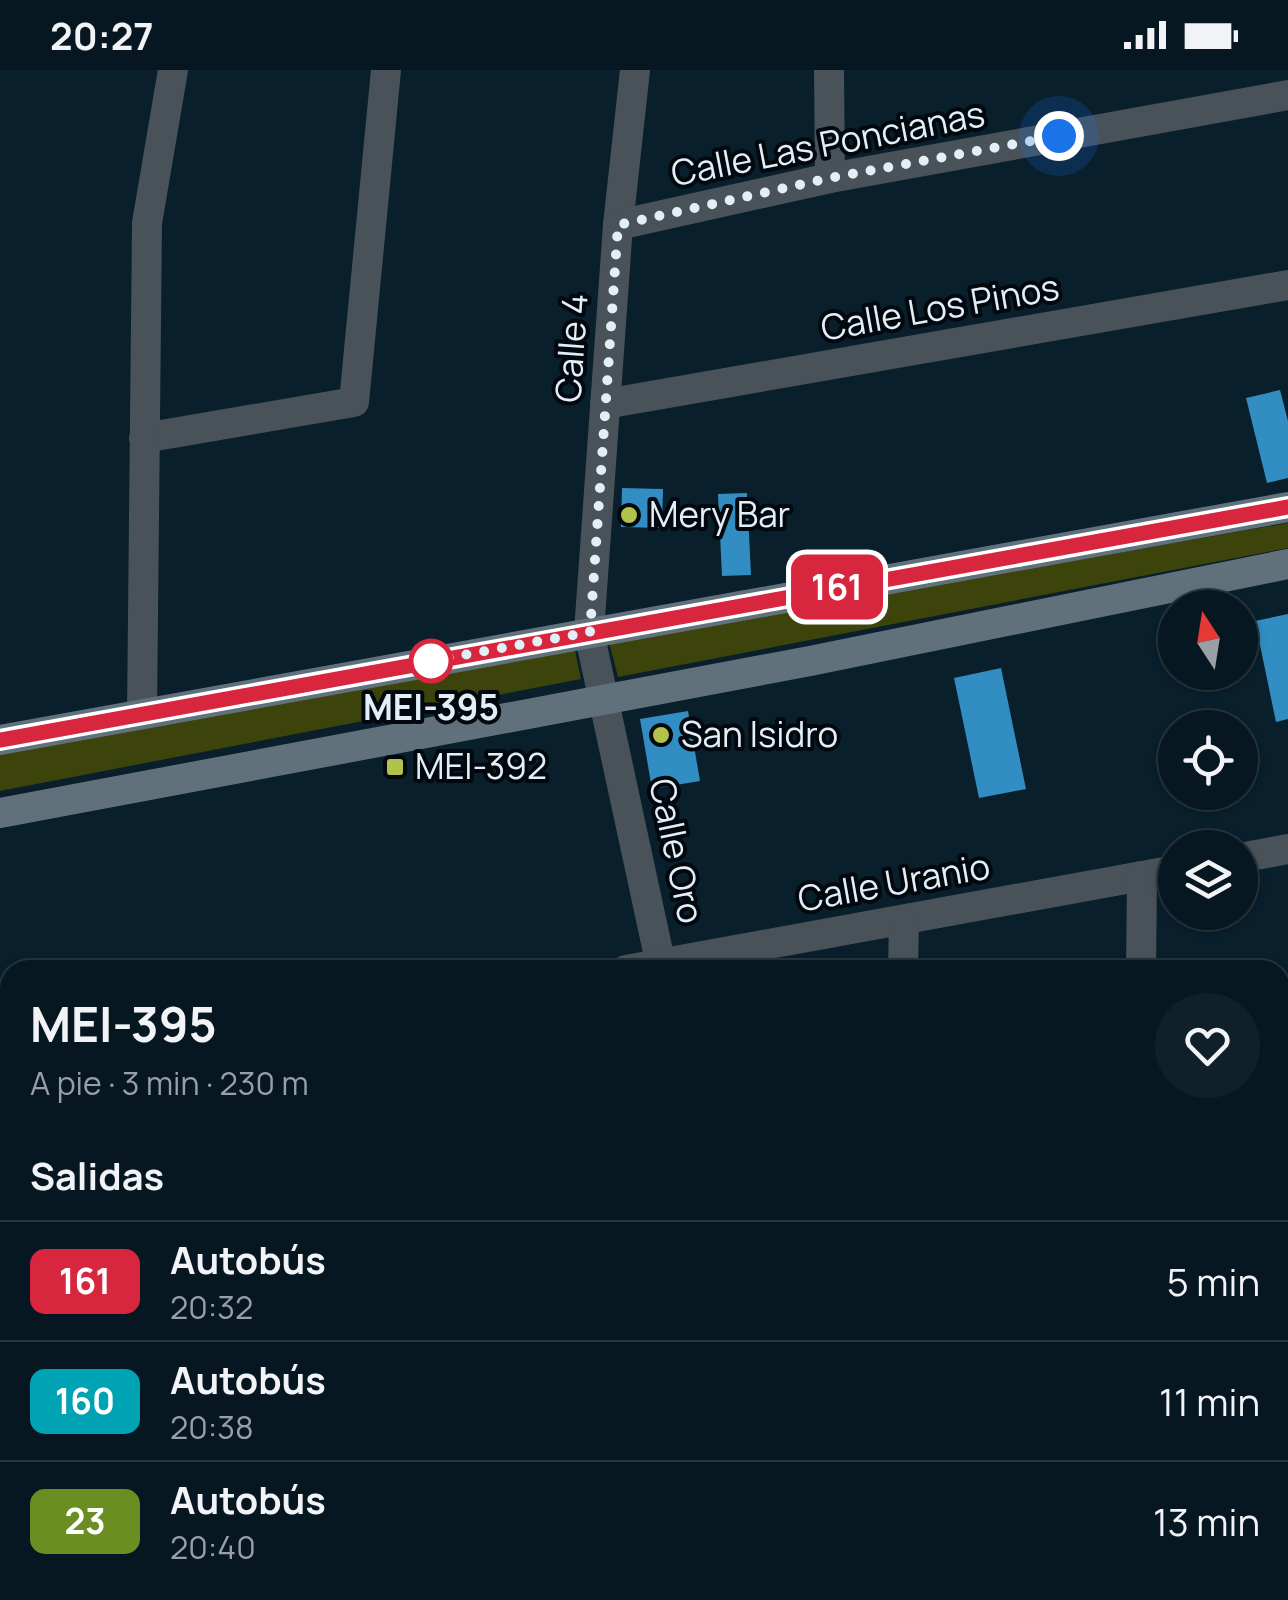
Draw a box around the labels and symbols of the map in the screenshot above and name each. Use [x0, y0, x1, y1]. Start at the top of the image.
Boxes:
street label: Calle Las Poncianas [667, 89, 989, 197]
your location [1034, 111, 1084, 161]
street label: Calle Los Pinos [817, 262, 1063, 352]
street label: Calle 4 [543, 292, 599, 404]
place label: Mery Bar [649, 490, 790, 538]
marker: Mery Bar [618, 504, 640, 526]
line badge: 161 [780, 554, 894, 620]
north arrow [1158, 590, 1258, 690]
marker: MEI-395 [410, 640, 452, 682]
place label: MEI-395 [363, 683, 499, 731]
place label: San Isidro [681, 710, 838, 758]
marker: San Isidro [650, 724, 672, 746]
place label: MEI-392 [415, 742, 547, 790]
marker: MEI-392 [384, 756, 406, 778]
street label: Calle Oro [638, 774, 716, 927]
street label: Calle Uranio [794, 842, 993, 922]

